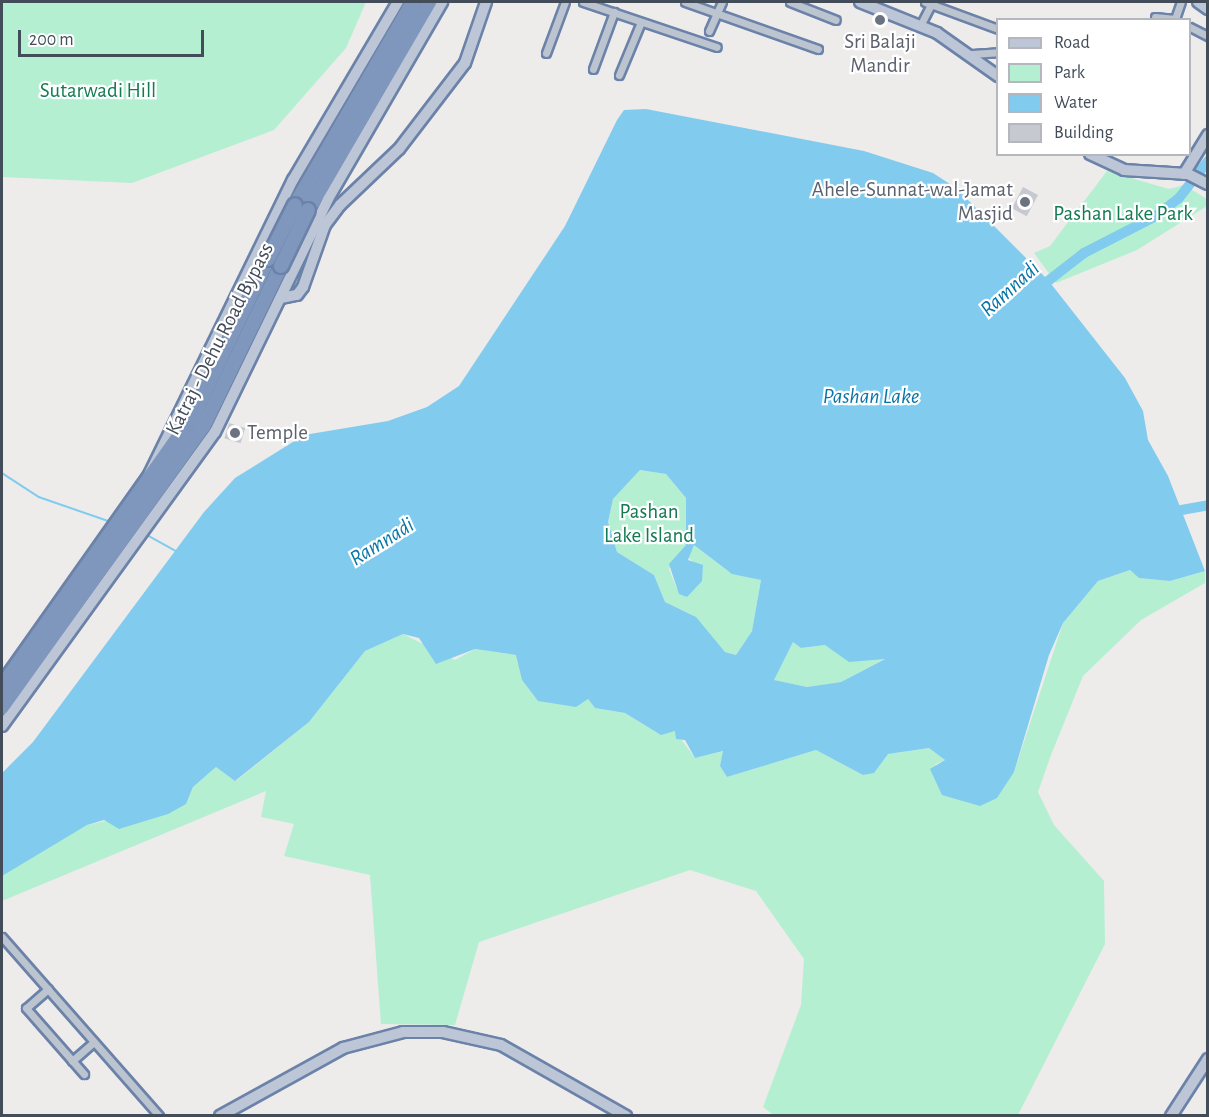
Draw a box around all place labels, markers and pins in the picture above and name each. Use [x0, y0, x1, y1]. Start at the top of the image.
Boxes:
marker: Sri Balaji Mandir [873, 13, 887, 27]
place label: Sri Balaji Mandir [844, 29, 916, 79]
place label: Ahele-Sunnat-wal-Jamat Masjid [812, 177, 1013, 227]
marker: Ahele-Sunnat-wal-Jamat Masjid [1018, 195, 1032, 209]
place label: Temple [247, 420, 308, 446]
marker: Temple [228, 426, 242, 440]

